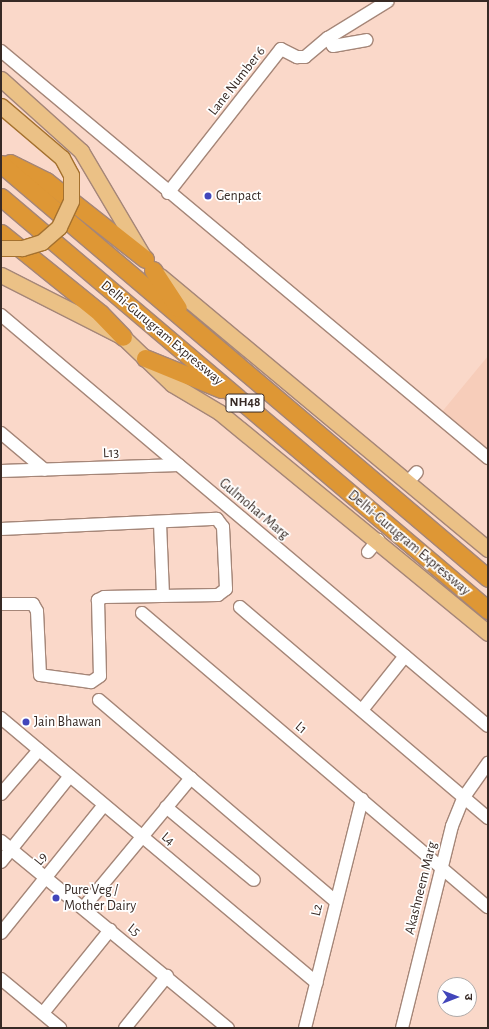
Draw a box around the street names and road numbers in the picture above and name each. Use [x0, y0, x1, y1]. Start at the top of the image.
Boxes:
street label: Lane Number 6 [205, 43, 269, 119]
street label: Delhi-Gurugram Expressway [97, 277, 227, 389]
road number: NH48 [225, 392, 265, 414]
street label: L13 [103, 444, 119, 462]
street label: Gulmohar Marg [216, 475, 292, 543]
street label: Delhi-Gurugram Expressway [344, 487, 474, 599]
street label: L1 [292, 718, 310, 738]
street label: L4 [158, 829, 178, 849]
street label: Akashneem Marg [401, 840, 441, 936]
street label: L9 [31, 849, 51, 869]
street label: L2 [307, 902, 327, 918]
street label: L5 [124, 920, 144, 940]

